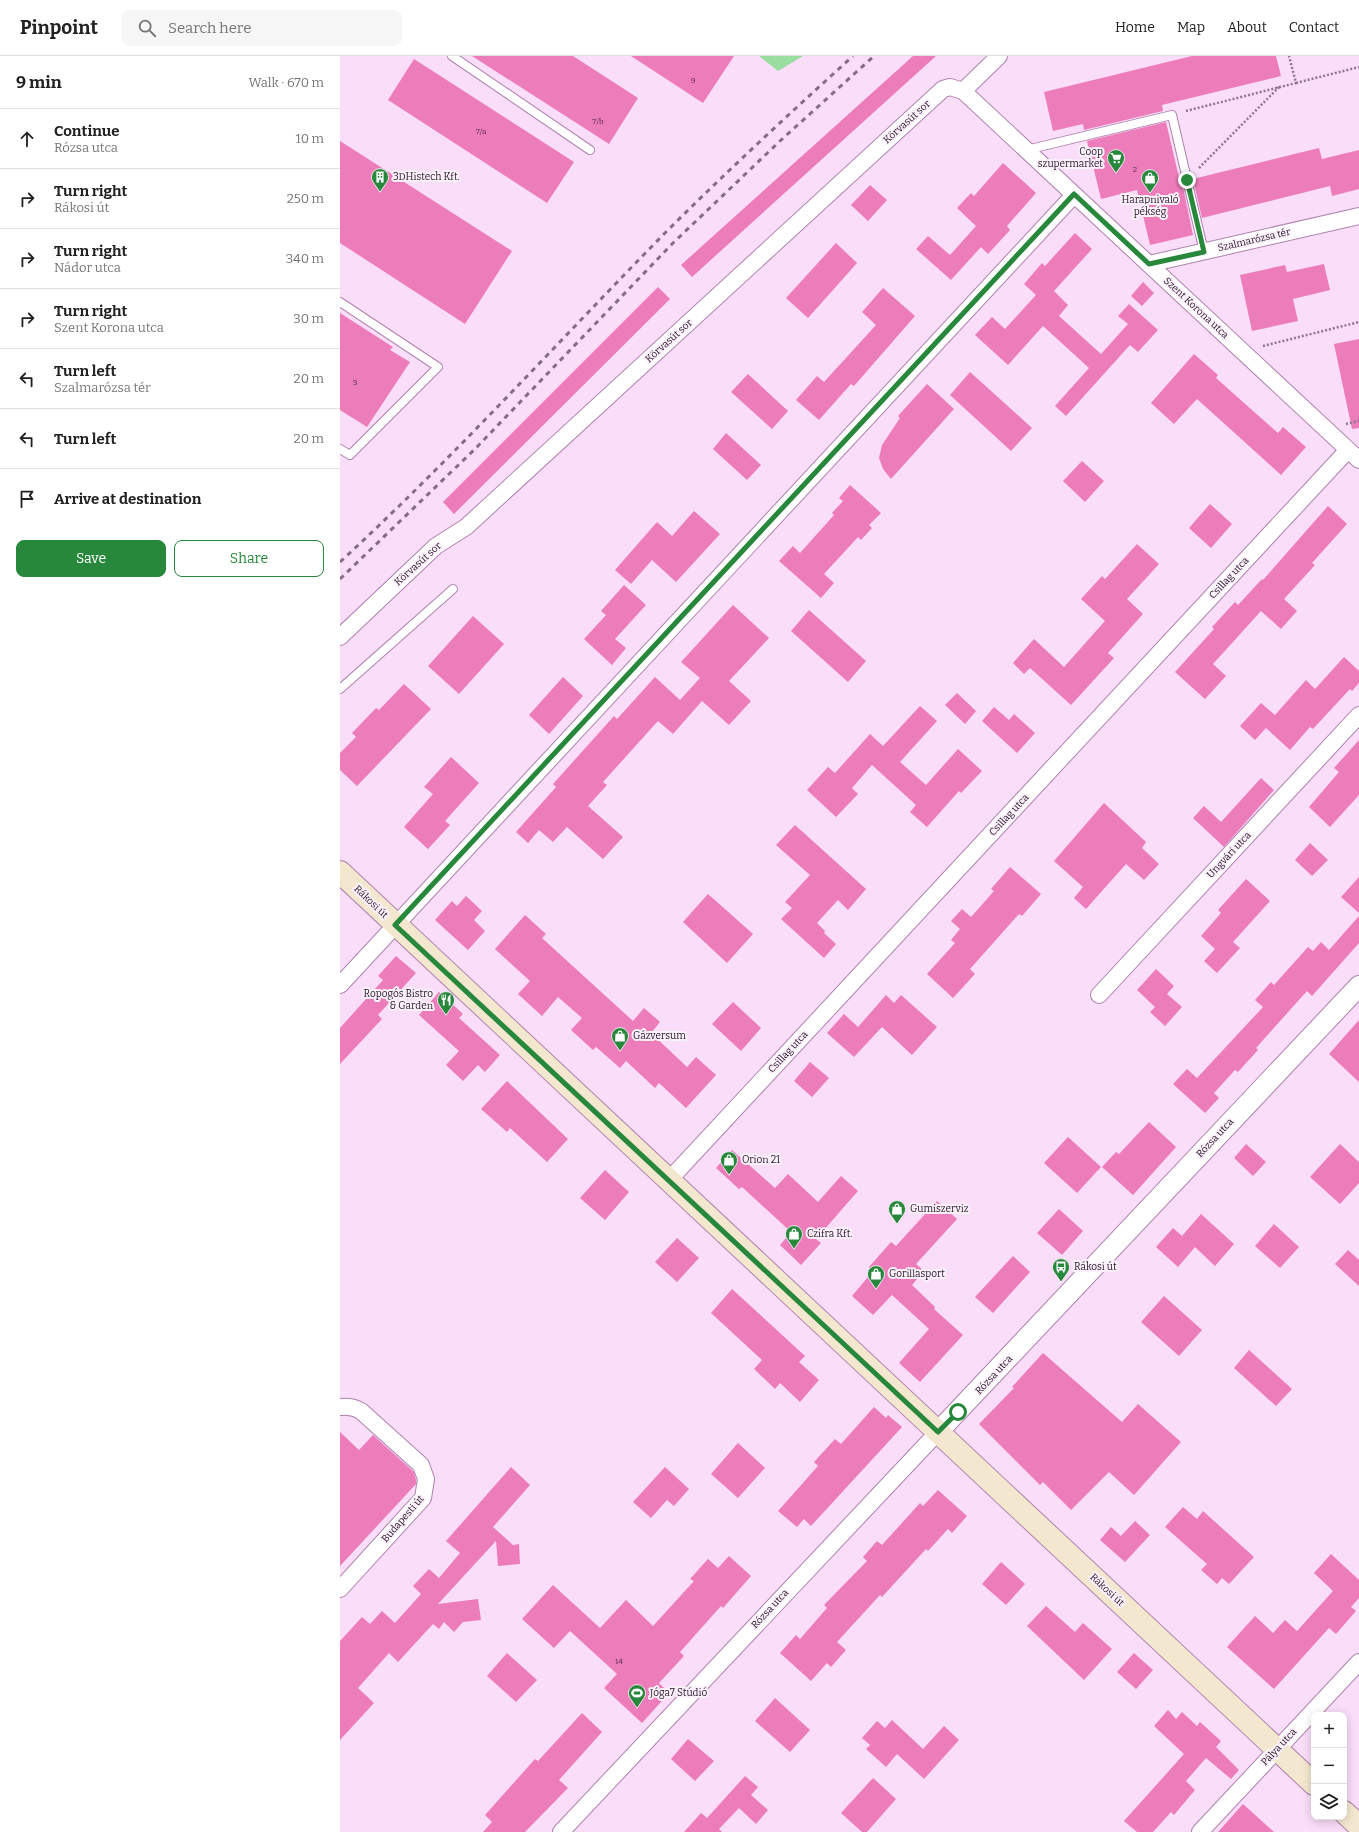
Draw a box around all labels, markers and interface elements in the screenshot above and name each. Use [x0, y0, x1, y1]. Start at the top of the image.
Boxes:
search box [122, 10, 402, 46]
text: Pinpoint [20, 16, 98, 39]
icon: search [136, 17, 158, 39]
text: Search here [168, 19, 251, 37]
text: Home [1115, 19, 1155, 36]
text: Map [1177, 19, 1205, 36]
text: About [1227, 19, 1267, 36]
text: Contact [1289, 19, 1339, 36]
text: 9 min [16, 72, 62, 93]
text: Walk · 670 m [249, 75, 324, 90]
house number: 9 [691, 76, 696, 85]
street label: Körvasút sor [880, 97, 933, 146]
house number: 7/b [592, 117, 604, 126]
text: Continue [54, 122, 120, 140]
house number: 7/a [476, 127, 487, 136]
icon: ahead [16, 128, 38, 150]
text: 10 m [295, 131, 324, 146]
text: Rózsa utca [54, 140, 118, 155]
place label: Coop szupermarket [1038, 146, 1103, 170]
supermarket icon: Coop szupermarket [1106, 148, 1126, 173]
house number: 2 [1133, 165, 1137, 174]
building icon: 3DHistech Kft. [370, 167, 390, 192]
shop icon: Harapnivaló pékség [1140, 168, 1160, 193]
place label: 3DHistech Kft. [393, 171, 460, 183]
route end [1178, 171, 1196, 189]
text: Turn right [54, 182, 127, 200]
icon: right [16, 188, 38, 210]
text: 250 m [287, 191, 324, 206]
place label: Harapnivaló pékség [1121, 194, 1179, 218]
text: Rákosi út [54, 200, 109, 215]
street label: Szalmarózsa tér [1216, 226, 1292, 254]
text: Turn right [54, 242, 127, 260]
icon: right [16, 248, 38, 270]
text: 340 m [286, 251, 324, 266]
text: Nádor utca [54, 260, 121, 275]
street label: Szent Korona utca [1161, 275, 1231, 342]
text: Turn right [54, 302, 127, 320]
icon: right [16, 308, 38, 330]
text: 30 m [293, 311, 324, 326]
street label: Körvasút sor [642, 316, 695, 365]
text: Szent Korona utca [54, 320, 164, 335]
text: Turn left [54, 362, 116, 380]
icon: left [16, 368, 38, 390]
text: 20 m [294, 371, 324, 386]
house number: 3 [353, 378, 358, 387]
text: Szalmarózsa tér [54, 380, 151, 395]
icon: left [16, 428, 38, 450]
text: Turn left [54, 430, 116, 448]
text: 20 m [294, 431, 324, 446]
icon: arrive [16, 488, 38, 510]
text: Arrive at destination [54, 490, 201, 508]
street label: Körvasút sor [391, 539, 444, 588]
button: Save [16, 540, 166, 577]
button: Share [174, 540, 324, 577]
street label: Csillag utca [1207, 554, 1252, 601]
street label: Csillag utca [987, 791, 1032, 838]
street label: Ungvári utca [1204, 829, 1254, 881]
street label: Rákosi út [352, 882, 391, 921]
place label: Ropogós Bistro & Garden [364, 988, 434, 1012]
restaurant icon: Ropogós Bistro & Garden [436, 990, 456, 1015]
shop icon: Gázversum [610, 1026, 630, 1051]
street label: Csillag utca [766, 1028, 811, 1075]
place label: Gázversum [633, 1030, 686, 1042]
street label: Rózsa utca [1194, 1116, 1237, 1160]
shop icon: Orion 21 [719, 1150, 739, 1175]
place label: Orion 21 [742, 1154, 780, 1166]
shop icon: Gumiszerviz [887, 1199, 907, 1224]
place label: Gumiszerviz [910, 1203, 969, 1215]
shop icon: Czifra Kft. [784, 1224, 804, 1249]
place label: Czifra Kft. [807, 1228, 852, 1240]
bus stop icon: Rákosi út [1051, 1257, 1071, 1282]
place label: Rákosi út [1074, 1260, 1117, 1273]
shop icon: Gorillasport [866, 1264, 886, 1289]
place label: Gorillasport [889, 1268, 945, 1280]
street label: Rózsa utca [973, 1353, 1016, 1397]
route start [949, 1403, 967, 1421]
street label: Budapesti út [379, 1492, 427, 1545]
street label: Rákosi út [1087, 1570, 1128, 1609]
street label: Rózsa utca [749, 1587, 792, 1631]
house number: 14 [615, 1657, 623, 1666]
sports icon: Jóga7 Stúdió [627, 1683, 647, 1708]
place label: Jóga7 Stúdió [649, 1686, 707, 1699]
map controls [1311, 1712, 1347, 1820]
button: + [1311, 1712, 1347, 1748]
street label: Pálya utca [1259, 1725, 1300, 1768]
button: − [1311, 1748, 1347, 1784]
button: layers [1311, 1784, 1347, 1820]

